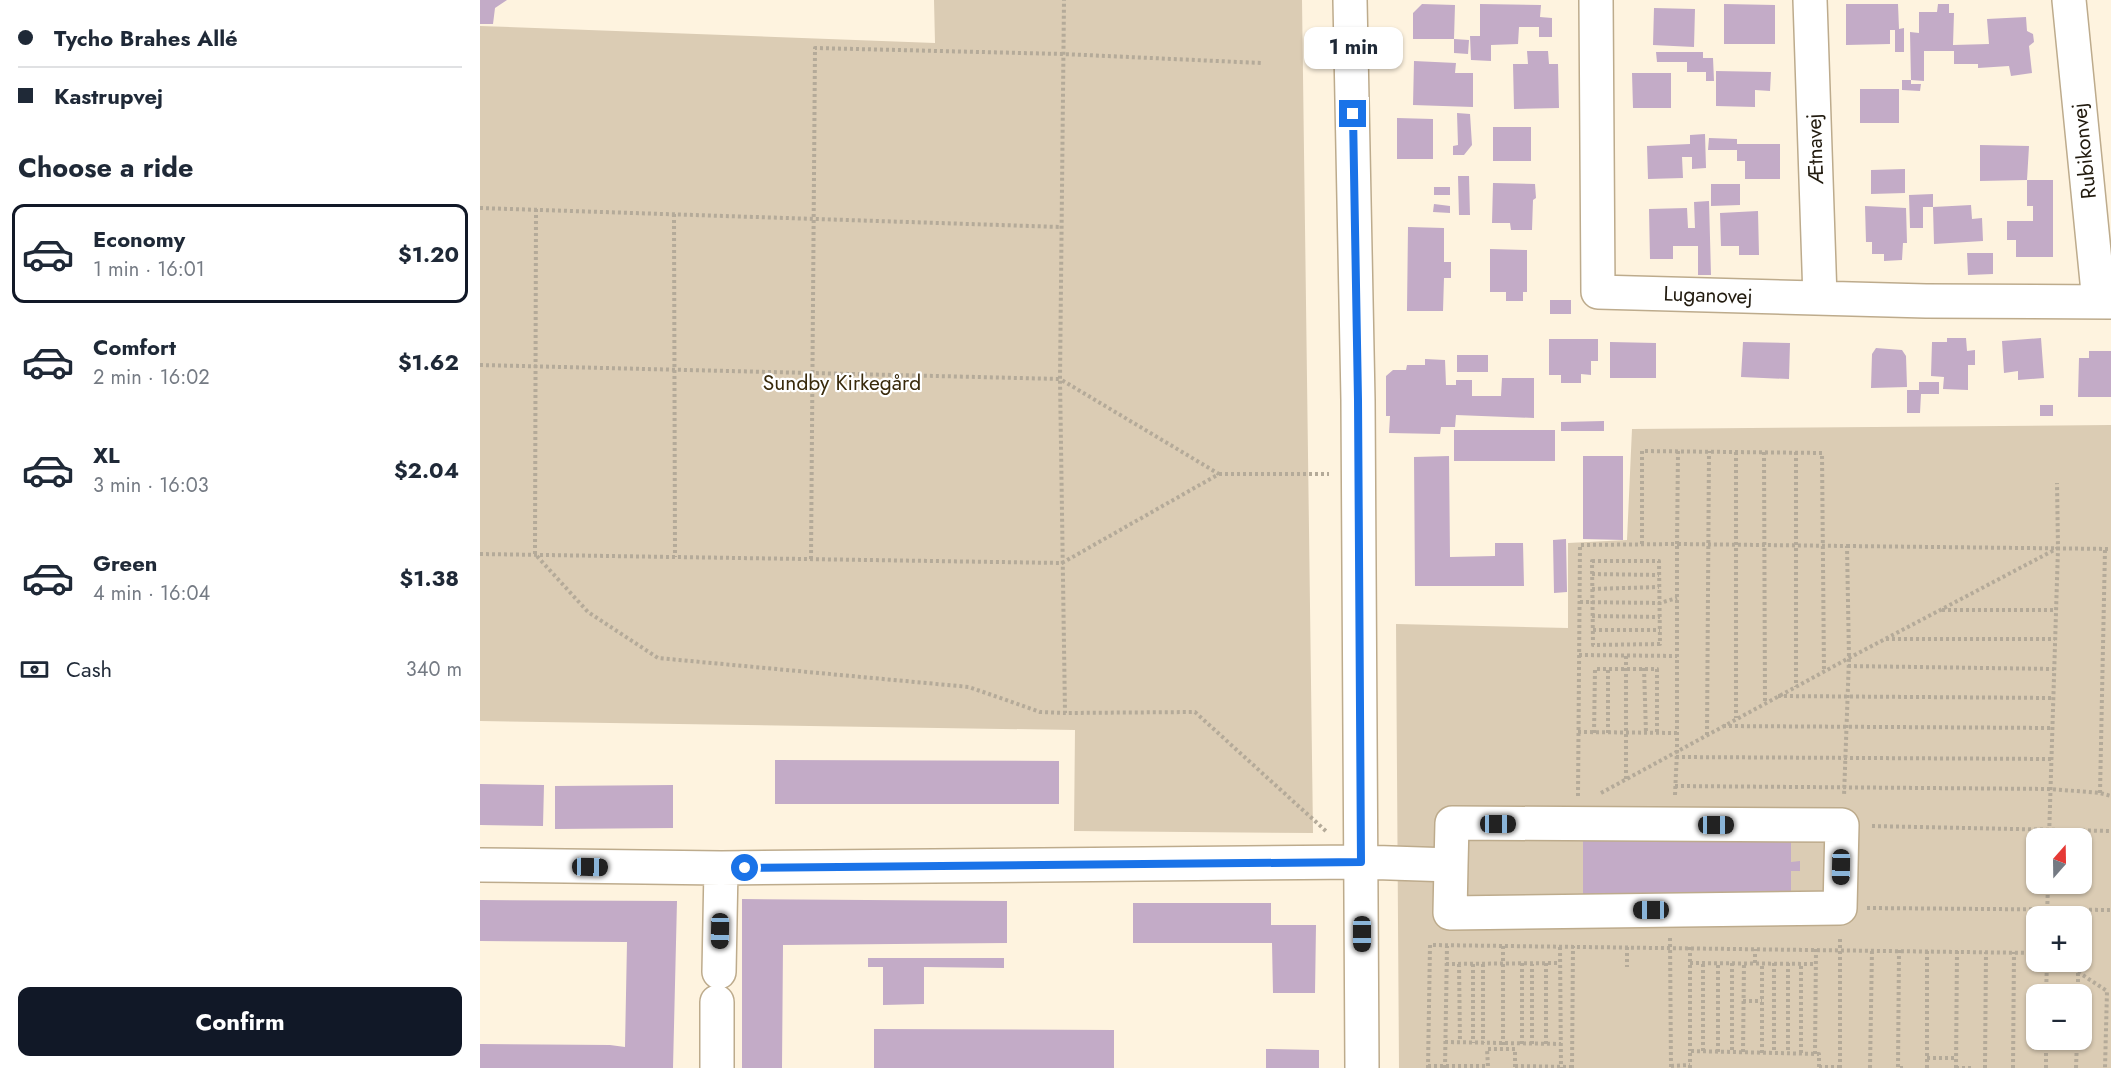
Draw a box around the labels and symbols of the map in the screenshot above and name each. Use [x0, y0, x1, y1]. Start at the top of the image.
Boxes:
callout: 1 min [1304, 27, 1402, 69]
route end [1339, 100, 1366, 127]
street label: Rubikonvej [2064, 101, 2104, 201]
street label: Ætnavej [1799, 113, 1831, 185]
street label: Luganovej [1663, 278, 1753, 312]
park label: Sundby Kirkegård [763, 368, 921, 398]
car [1480, 815, 1516, 833]
car [1698, 816, 1734, 834]
north arrow [2026, 828, 2092, 894]
car [1832, 849, 1850, 885]
route start [731, 854, 758, 881]
car [572, 858, 608, 876]
car [1633, 901, 1669, 919]
car [711, 913, 729, 949]
car [1353, 916, 1371, 952]

